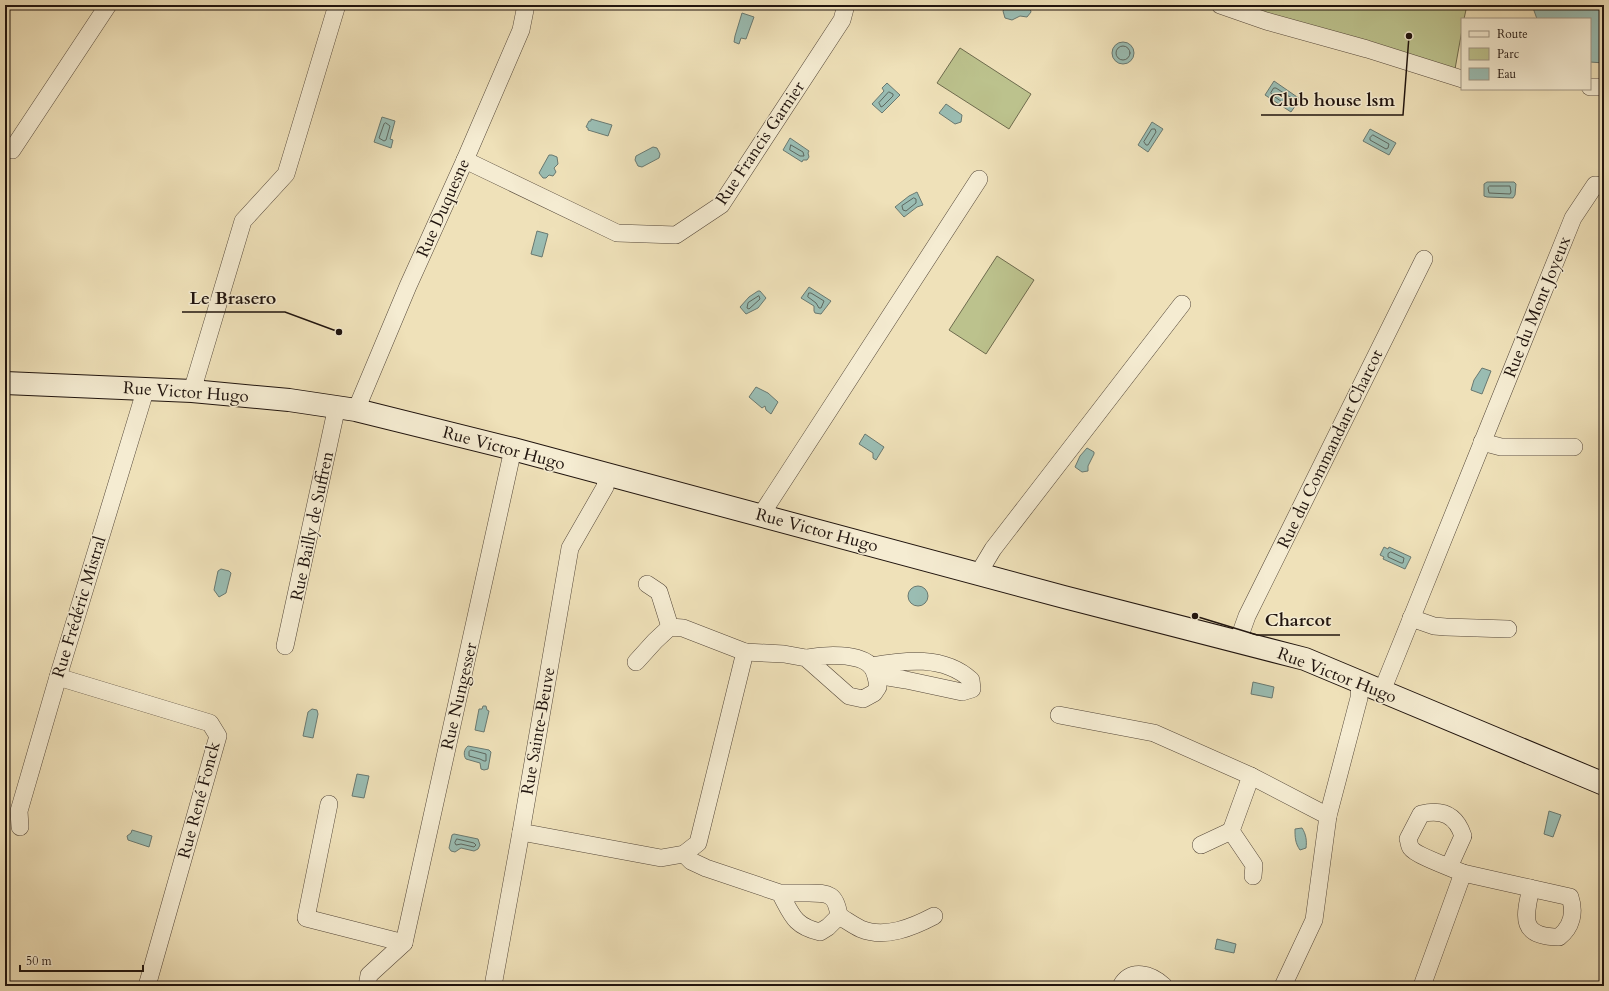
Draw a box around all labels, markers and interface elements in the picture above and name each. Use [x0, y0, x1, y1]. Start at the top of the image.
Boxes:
legend [1461, 18, 1591, 90]
text: Route [1497, 26, 1528, 42]
text: Parc [1497, 46, 1520, 62]
text: Eau [1497, 66, 1517, 82]
street label: Rue Francis Garnier [710, 76, 810, 209]
callout: Club house lsm [1261, 85, 1403, 115]
text: Club house lsm [1269, 88, 1395, 113]
street label: Rue Duquesne [411, 155, 475, 261]
street label: Rue du Mont Joyeux [1498, 232, 1576, 381]
callout: Le Brasero [182, 282, 285, 312]
text: Le Brasero [190, 286, 276, 311]
street label: Rue du Commandant Charcot [1272, 345, 1388, 552]
street label: Rue Victor Hugo [122, 376, 250, 408]
street label: Rue Victor Hugo [440, 421, 568, 475]
street label: Rue Bailly de Suffren [285, 449, 339, 603]
street label: Rue Victor Hugo [753, 503, 881, 557]
street label: Rue Frédéric Mistral [47, 533, 112, 681]
callout: Charcot [1257, 605, 1340, 635]
text: Charcot [1265, 608, 1332, 633]
street label: Rue Nungesser [435, 639, 483, 752]
street label: Rue Victor Hugo [1274, 642, 1400, 708]
street label: Rue Sainte-Beuve [515, 665, 561, 797]
street label: Rue René Fonck [172, 738, 226, 861]
scale bar [20, 947, 143, 973]
text: 50 m [26, 953, 53, 969]

